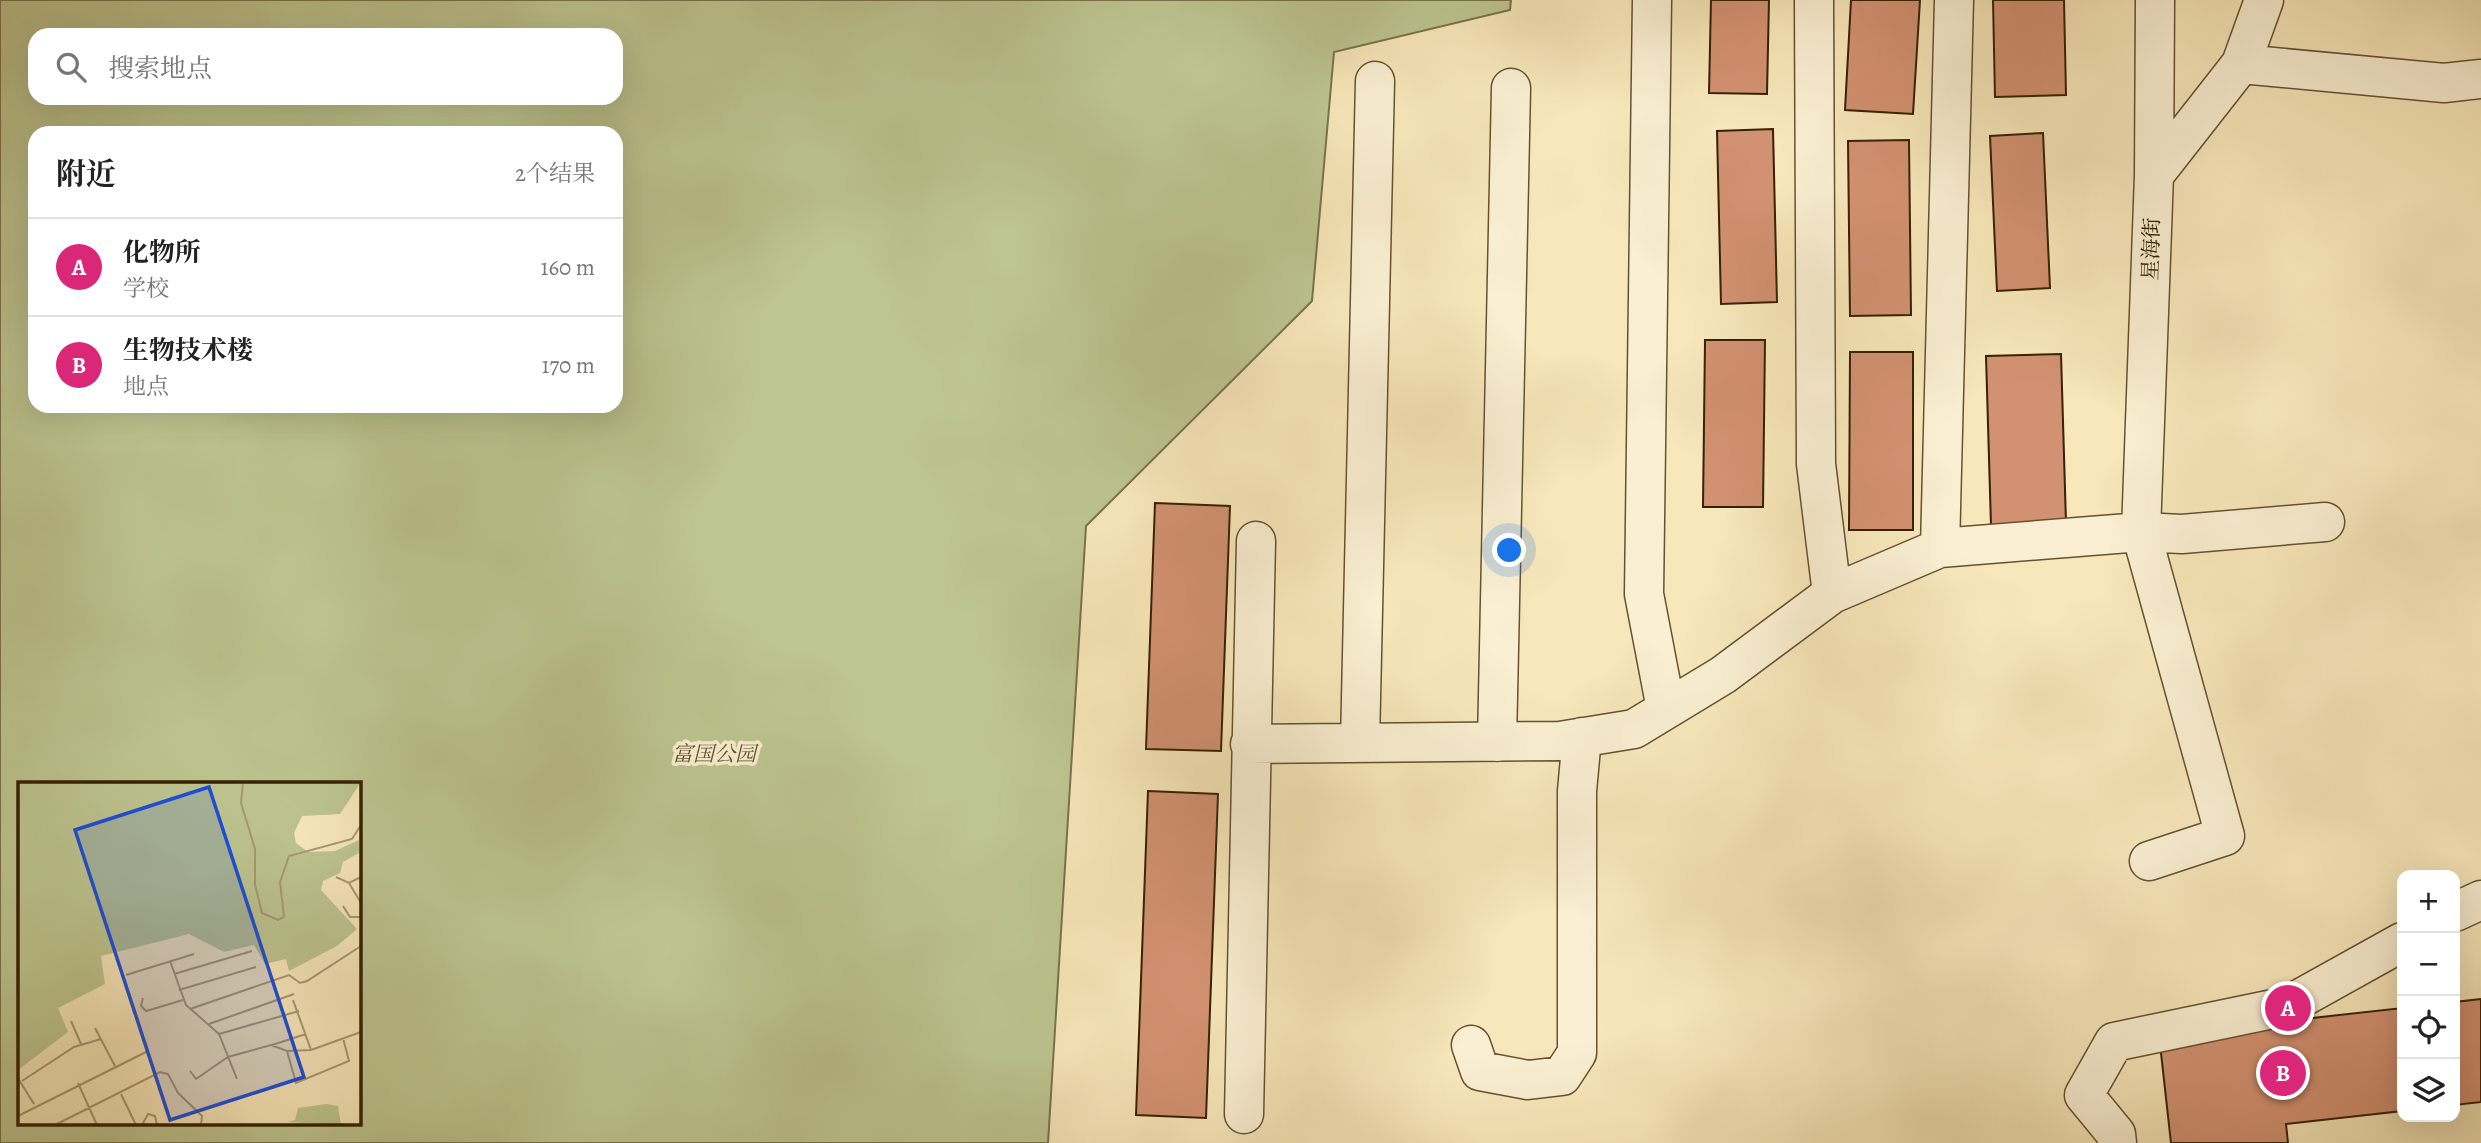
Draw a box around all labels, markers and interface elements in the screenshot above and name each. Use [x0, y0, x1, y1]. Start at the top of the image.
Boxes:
search box [28, 28, 623, 105]
icon: search [52, 48, 90, 86]
text: 搜索地点 [108, 51, 212, 86]
text: 附近 [56, 154, 116, 194]
text: 2个结果 [515, 158, 595, 189]
street label: 星海街 [2136, 217, 2166, 281]
text: 化物所 [123, 235, 201, 270]
text: A [72, 252, 86, 283]
text: 160 m [541, 252, 595, 283]
text: 学校 [123, 273, 169, 304]
text: 生物技术楼 [123, 333, 253, 368]
text: B [72, 350, 86, 381]
text: 170 m [542, 350, 595, 381]
text: 地点 [123, 371, 169, 402]
your location [1492, 533, 1526, 567]
park label: 富国公园 [672, 740, 759, 768]
inset map [18, 782, 360, 1126]
map controls [2397, 870, 2460, 1122]
button: + [2397, 870, 2460, 933]
button: − [2397, 933, 2460, 996]
pin: A [2265, 982, 2311, 1034]
button: locate [2397, 996, 2460, 1059]
pin: B [2260, 1047, 2306, 1099]
button: layers [2397, 1059, 2460, 1122]

